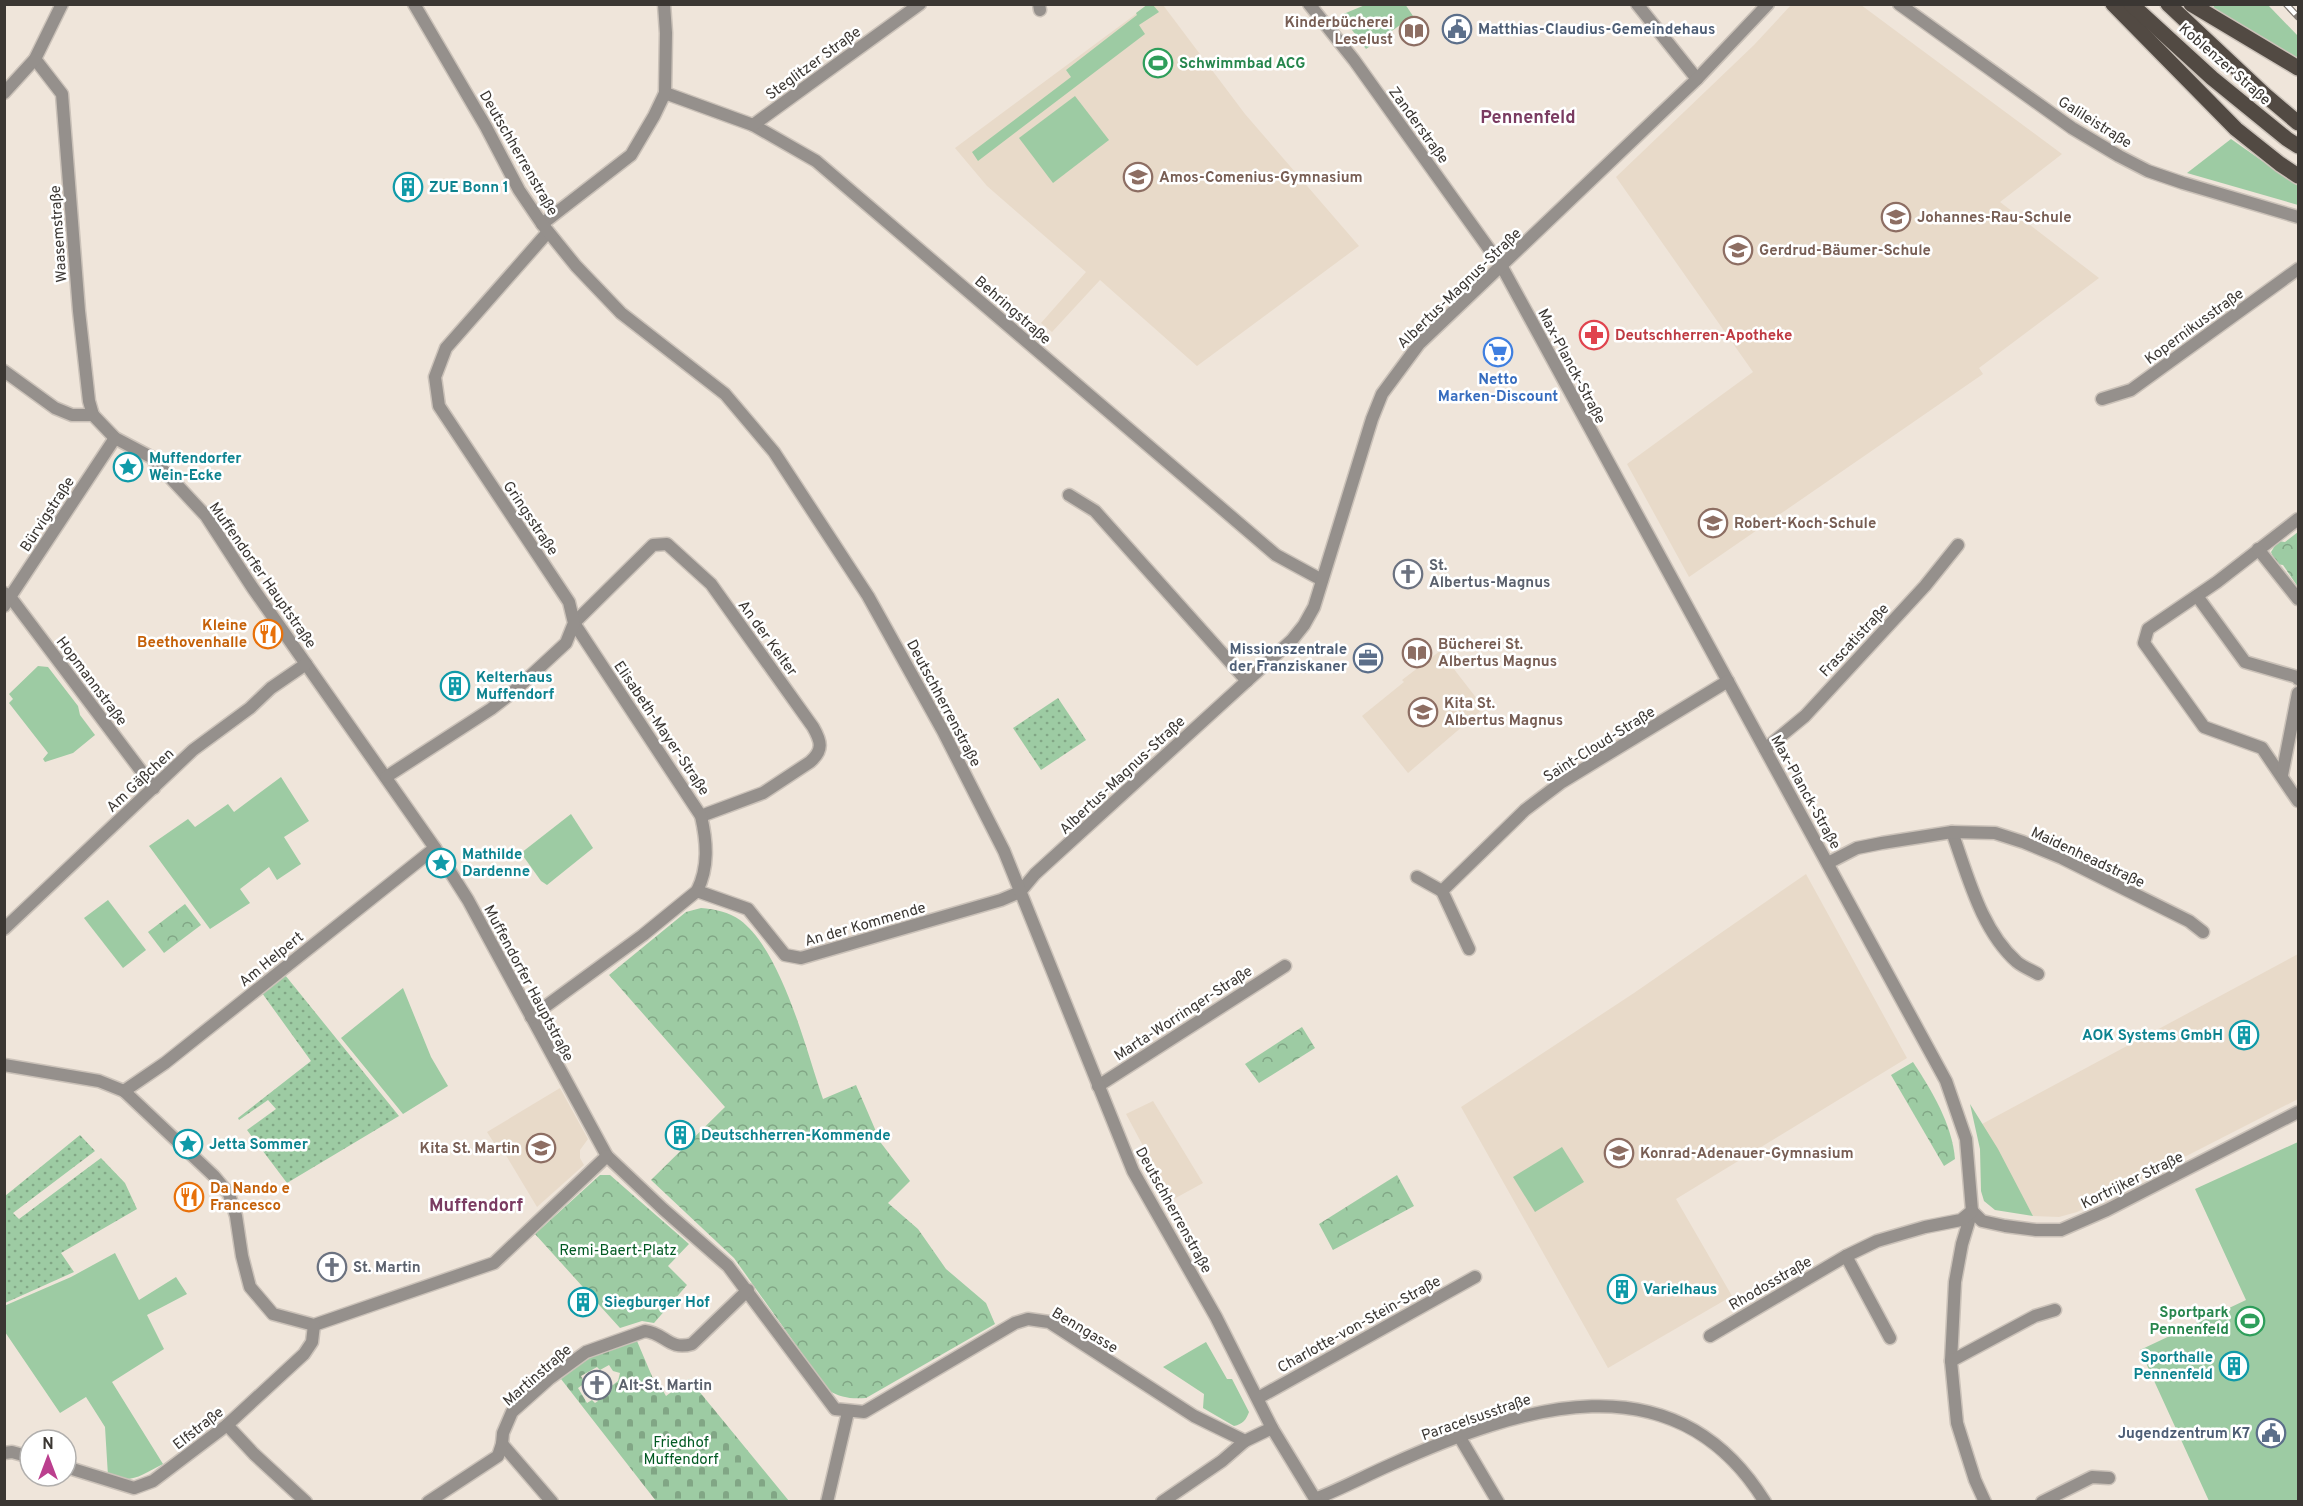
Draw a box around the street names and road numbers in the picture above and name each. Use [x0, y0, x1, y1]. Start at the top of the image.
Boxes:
street label: Koblenzer Straße [2174, 20, 2274, 110]
street label: Steglitzer Straße [763, 23, 865, 105]
street label: Zanderstraße [1383, 84, 1452, 168]
street label: Deutschherrenstraße [474, 88, 561, 220]
street label: Galileistraße [2054, 93, 2135, 153]
street label: Waasemstraße [47, 185, 72, 283]
street label: Albertus-Magnus-Straße [1394, 225, 1526, 353]
street label: Behringstraße [970, 273, 1054, 350]
street label: Kopernikusstraße [2142, 285, 2248, 370]
street label: Max-Planck-Straße [1532, 306, 1609, 428]
street label: Bürvigstraße [17, 474, 80, 556]
street label: Gringsstraße [498, 478, 562, 560]
street label: Muffendorfer Hauptstraße [204, 499, 320, 653]
street label: An der Kelter [733, 597, 801, 681]
street label: Frascatistraße [1816, 600, 1894, 682]
street label: Hopmannstraße [51, 633, 131, 730]
street label: Deutschherrenstraße [901, 637, 984, 771]
street label: Elisabeth-Mayer-Straße [609, 658, 713, 800]
street label: Saint-Cloud-Straße [1540, 703, 1659, 787]
street label: Albertus-Magnus-Straße [1056, 713, 1190, 839]
street label: Max-Planck-Straße [1765, 732, 1844, 853]
street label: Am Gäßchen [103, 745, 179, 817]
street label: Maidenheadstraße [2027, 824, 2147, 893]
street label: An der Kommende [803, 899, 928, 952]
street label: Muffendorfer Hauptstraße [478, 902, 577, 1065]
street label: Am Helpert [236, 928, 308, 992]
street label: Marta-Worringer-Straße [1111, 962, 1257, 1066]
street label: Deutschherrenstraße [1130, 1144, 1215, 1277]
street label: Kortrijker Straße [2078, 1148, 2187, 1214]
street label: Rhodosstraße [1726, 1253, 1816, 1316]
street label: Charlotte-von-Stein-Straße [1275, 1272, 1445, 1378]
street label: Benngasse [1048, 1304, 1121, 1358]
street label: Martinstraße [500, 1341, 576, 1411]
street label: Paracelsusstraße [1419, 1391, 1534, 1446]
street label: Elfstraße [170, 1403, 228, 1455]

